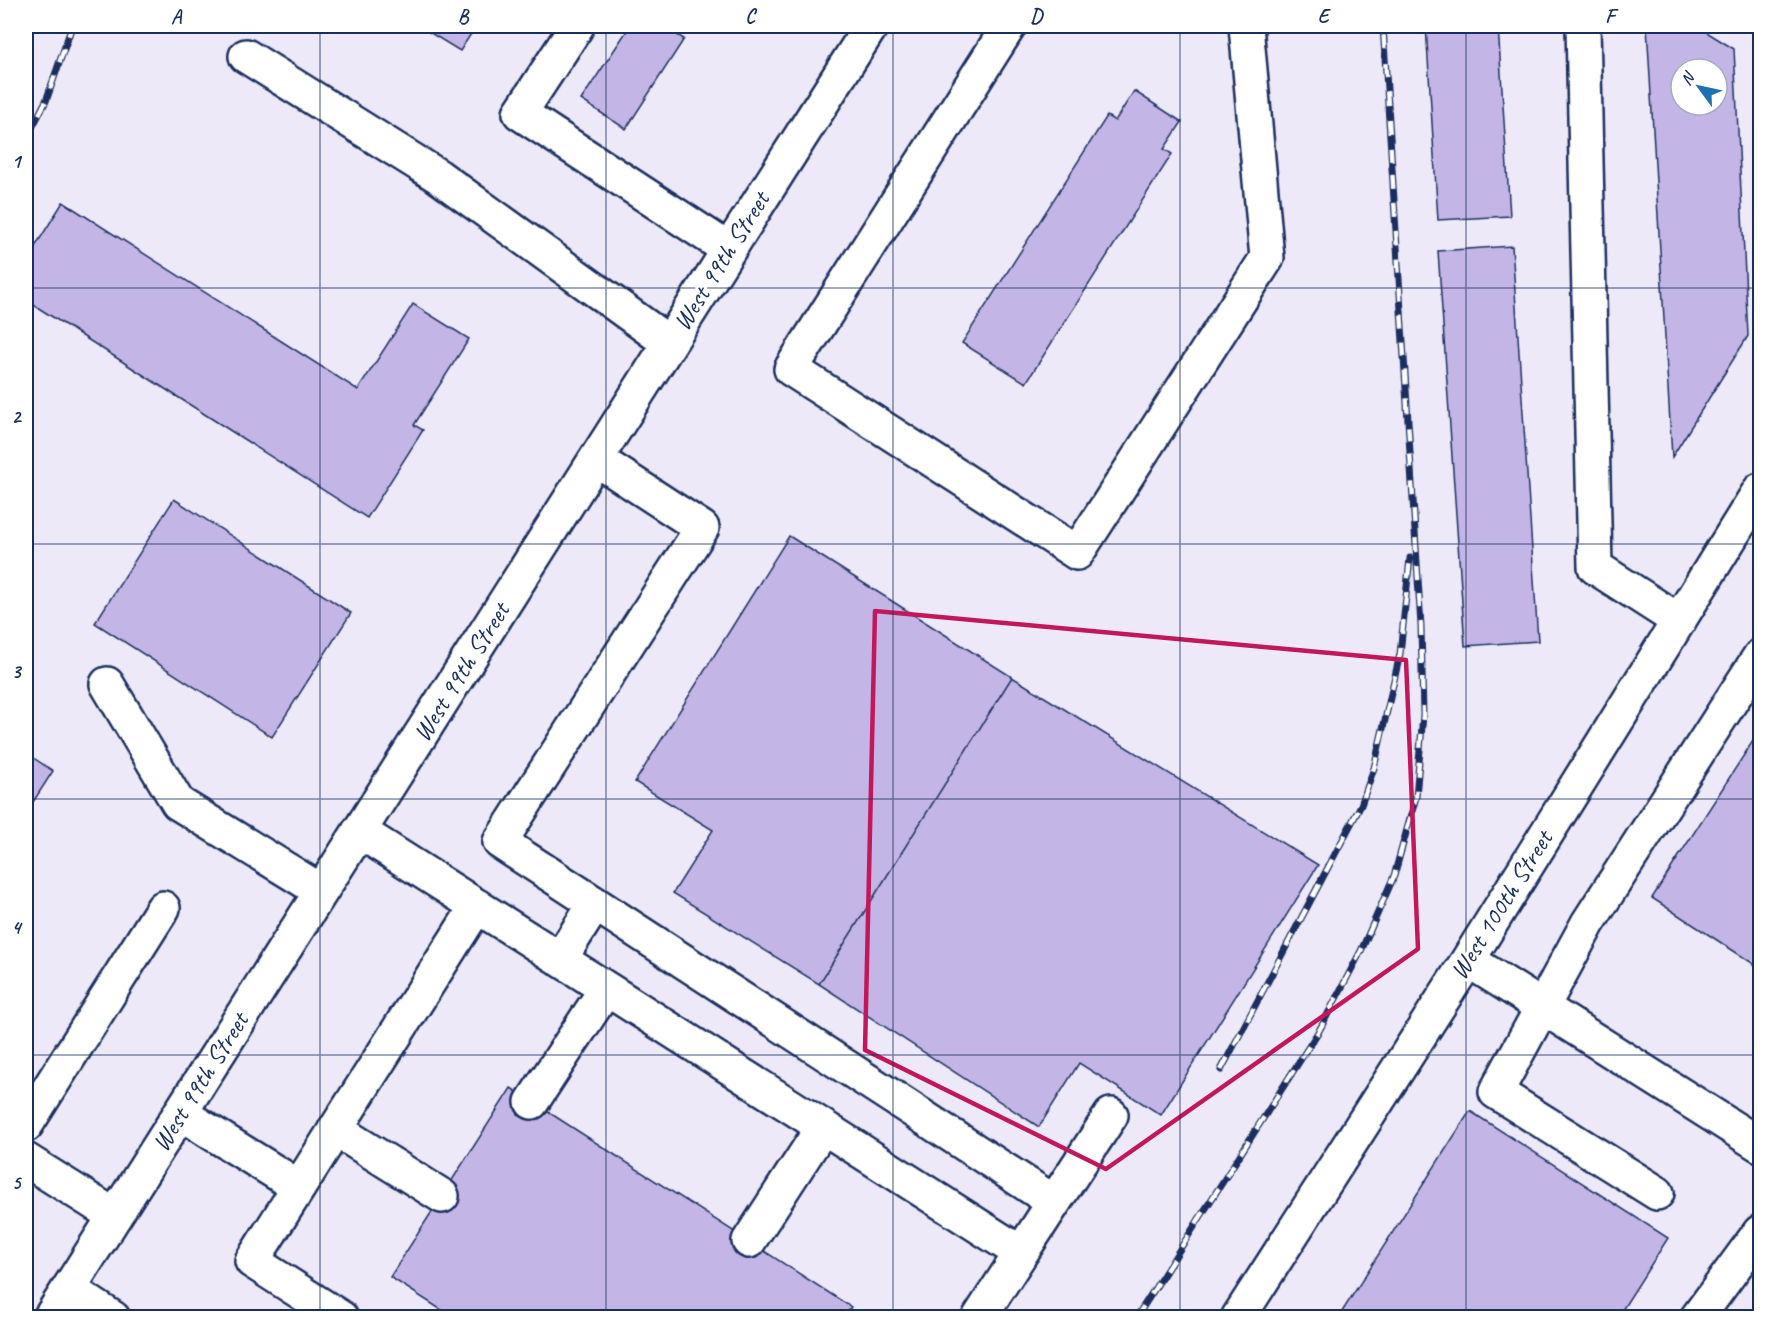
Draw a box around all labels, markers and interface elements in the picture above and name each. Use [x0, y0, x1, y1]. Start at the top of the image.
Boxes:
text: A [171, 4, 183, 29]
text: B [458, 4, 470, 29]
text: C [745, 4, 757, 29]
text: D [1030, 4, 1044, 29]
text: E [1318, 4, 1332, 29]
text: F [1605, 4, 1619, 29]
north arrow [1669, 57, 1729, 117]
text: N [1676, 67, 1700, 89]
text: 1 [12, 149, 23, 174]
street label: West 99th Street [665, 183, 778, 336]
text: 2 [12, 404, 23, 429]
street label: West 99th Street [405, 594, 518, 747]
text: 3 [12, 659, 23, 684]
street label: West 100th Street [1442, 823, 1561, 985]
text: 4 [12, 915, 24, 940]
street label: West 99th Street [144, 1004, 257, 1157]
text: 5 [12, 1170, 23, 1195]

